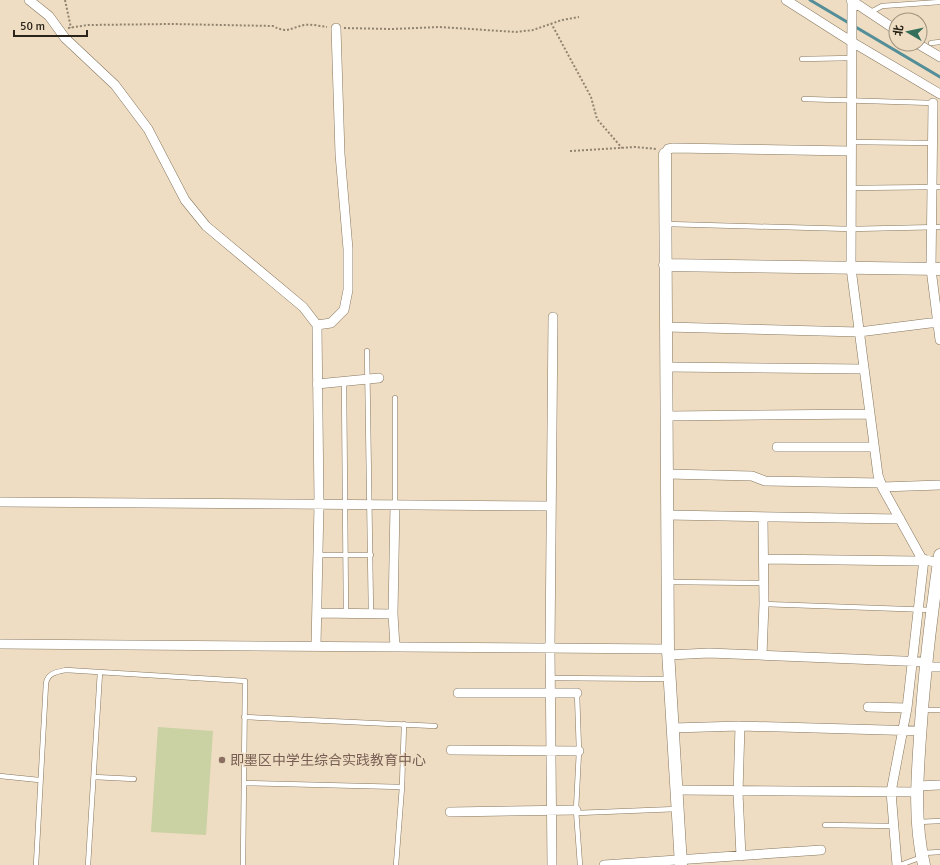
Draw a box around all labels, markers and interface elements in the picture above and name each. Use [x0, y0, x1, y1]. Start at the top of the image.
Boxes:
scale bar [14, 12, 87, 38]
north arrow [888, 12, 928, 52]
text: 50 m [20, 19, 45, 34]
text: 北 [891, 24, 906, 37]
place label: 即墨区中学生综合实践教育中心 [230, 752, 426, 769]
marker: 即墨区中学生综合实践教育中心 [217, 755, 227, 765]

